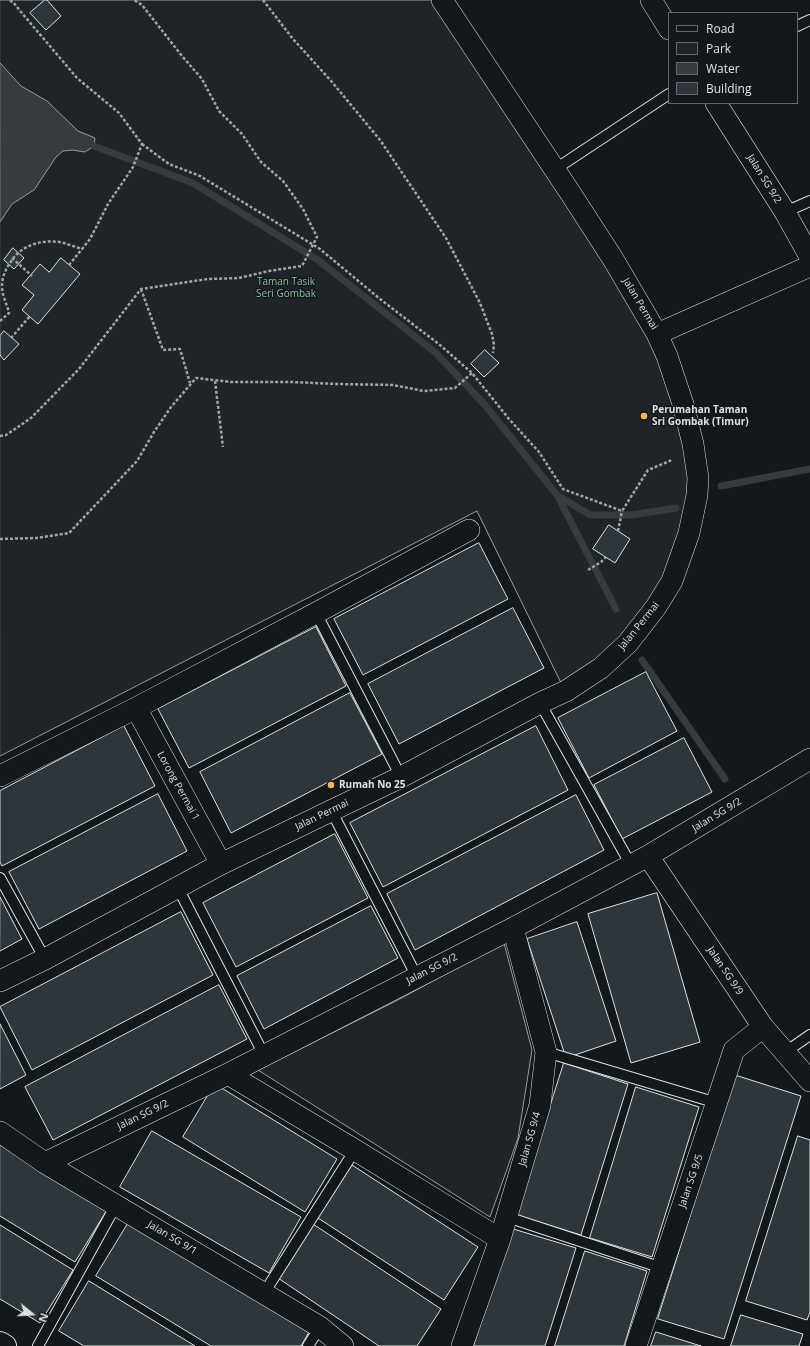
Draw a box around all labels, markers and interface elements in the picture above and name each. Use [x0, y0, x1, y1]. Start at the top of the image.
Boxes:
legend [668, 12, 798, 104]
text: Road [706, 20, 735, 37]
text: Park [706, 40, 731, 57]
text: Water [706, 60, 740, 77]
text: Building [706, 80, 751, 97]
street label: Jalan SG 9/2 [744, 152, 784, 206]
park label: Taman Tasik Seri Gombak [256, 276, 316, 300]
street label: Jalan Permai [620, 276, 660, 332]
place label: Perumahan Taman Sri Gombak (Timur) [652, 404, 749, 428]
marker: Perumahan Taman Sri Gombak (Timur) [639, 411, 649, 421]
street label: Jalan Permai [616, 600, 662, 652]
street label: Lorong Permai 1 [154, 749, 202, 823]
place label: Rumah No 25 [339, 779, 406, 791]
marker: Rumah No 25 [326, 780, 336, 790]
street label: Jalan SG 9/2 [690, 796, 744, 834]
street label: Jalan Permai [293, 797, 351, 833]
street label: Jalan SG 9/9 [705, 945, 745, 997]
street label: Jalan SG 9/2 [405, 951, 459, 987]
street label: Jalan SG 9/2 [115, 1097, 171, 1133]
street label: Jalan SG 9/4 [517, 1111, 543, 1167]
street label: Jalan SG 9/5 [676, 1153, 706, 1209]
street label: Jalan SG 9/1 [145, 1219, 199, 1257]
north arrow [12, 1294, 52, 1334]
text: N [35, 1311, 52, 1324]

